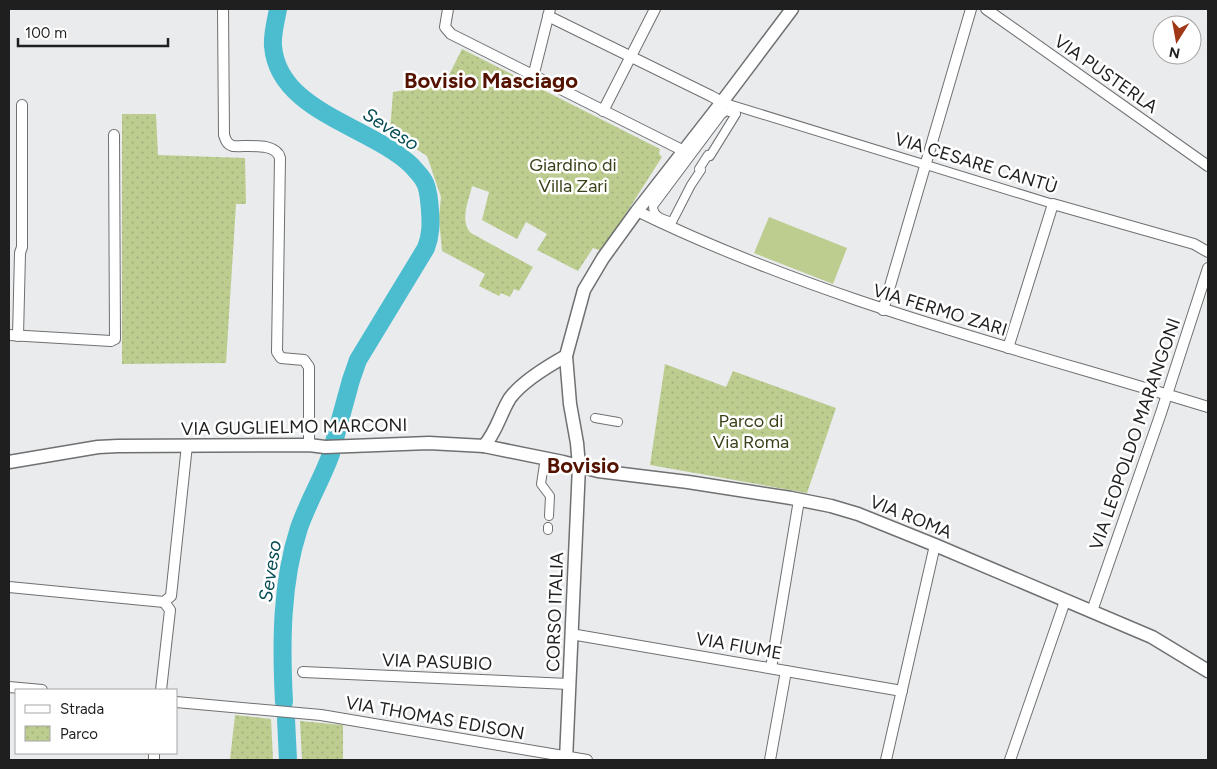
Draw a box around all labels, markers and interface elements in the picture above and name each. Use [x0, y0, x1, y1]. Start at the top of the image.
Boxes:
scale bar [18, 15, 168, 47]
north arrow [1152, 15, 1202, 65]
text: 100 m [25, 24, 67, 42]
street label: VIA PUSTERLA [1050, 30, 1162, 118]
text: N [1168, 43, 1182, 62]
district label: Bovisio Masciago [404, 67, 578, 94]
water label: Seveso [359, 102, 423, 156]
street label: VIA CESARE CANTÙ [892, 128, 1060, 198]
park label: Giardino di Villa Zari [529, 154, 617, 197]
street label: VIA FERMO ZARI [870, 279, 1010, 341]
street label: VIA LEOPOLDO MARANGONI [1085, 315, 1185, 553]
park label: Parco di Via Roma [713, 410, 789, 453]
street label: VIA GUGLIELMO MARCONI [181, 414, 407, 440]
district label: Bovisio [547, 452, 619, 479]
street label: VIA ROMA [867, 491, 955, 543]
water label: Seveso [254, 539, 286, 603]
street label: CORSO ITALIA [542, 552, 568, 672]
street label: VIA FIUME [694, 628, 784, 664]
street label: VIA PASUBIO [382, 649, 492, 675]
legend [15, 689, 178, 754]
street label: VIA THOMAS EDISON [344, 691, 526, 745]
text: Strada [60, 700, 104, 718]
text: Parco [60, 725, 98, 743]

